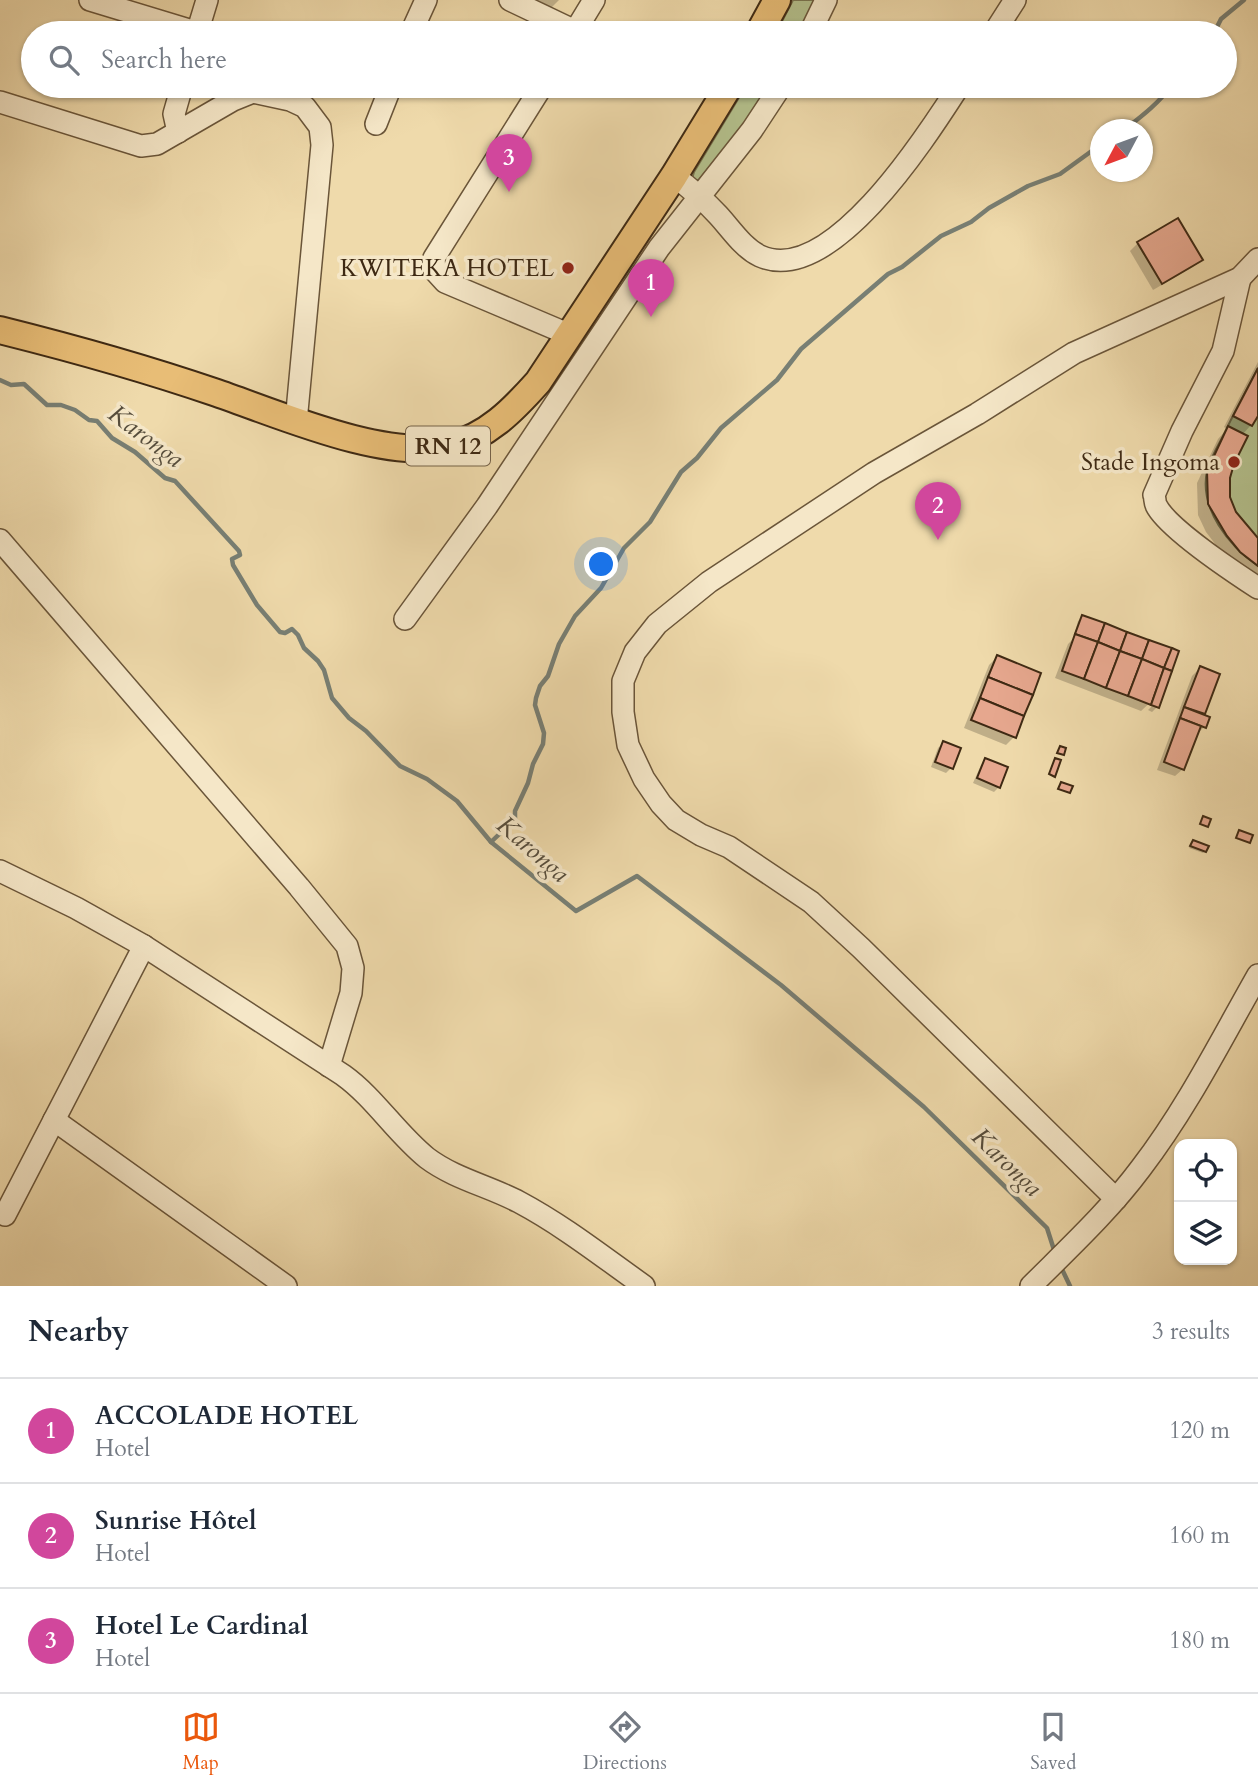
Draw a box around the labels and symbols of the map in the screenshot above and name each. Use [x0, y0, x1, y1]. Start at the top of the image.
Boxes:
north arrow [1090, 119, 1153, 182]
pin: 3 [486, 134, 532, 192]
place label: KWITEKA HOTEL [340, 252, 554, 285]
pin: 1 [628, 259, 674, 317]
marker: KWITEKA HOTEL [560, 260, 576, 276]
water label: Karonga [101, 396, 191, 476]
road number: RN 12 [406, 426, 490, 466]
place label: Stade Ingoma [1081, 446, 1221, 479]
marker: Stade Ingoma [1226, 454, 1242, 470]
pin: 2 [915, 482, 961, 540]
your location [584, 547, 618, 581]
water label: Karonga [489, 808, 577, 891]
water label: Karonga [964, 1120, 1050, 1205]

